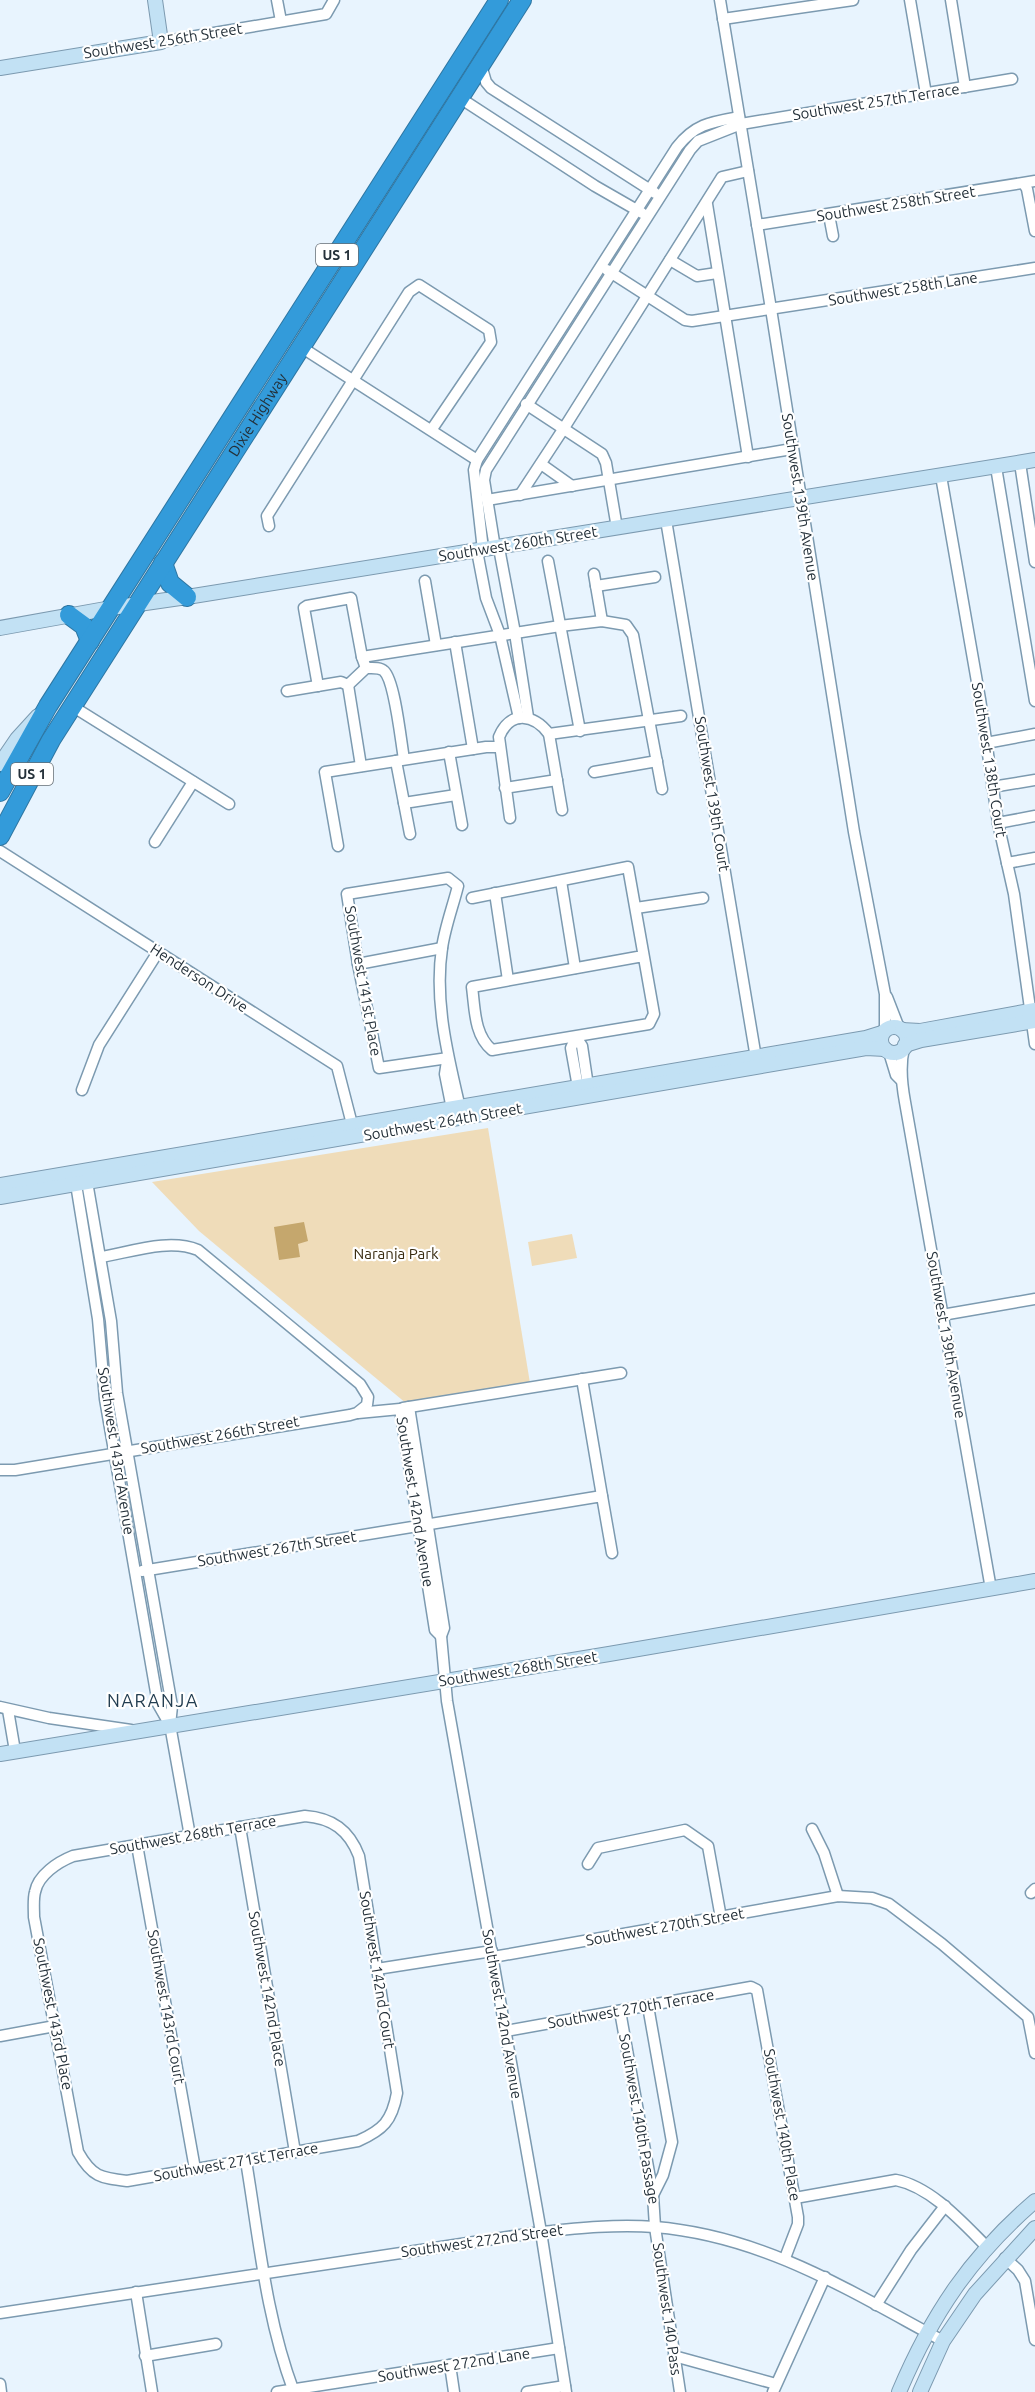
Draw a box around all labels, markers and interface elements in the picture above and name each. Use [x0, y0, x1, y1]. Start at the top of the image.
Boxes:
street label: Southwest 256th Street [82, 20, 244, 61]
street label: Southwest 257th Terrace [791, 80, 961, 123]
street label: Southwest 258th Street [815, 183, 977, 224]
road number: US 1 [316, 244, 358, 266]
street label: Southwest 258th Lane [827, 268, 979, 309]
street label: Dixie Highway [225, 370, 290, 459]
street label: Southwest 139th Avenue [779, 412, 822, 582]
street label: Southwest 260th Street [437, 523, 599, 564]
street label: Southwest 138th Court [969, 681, 1010, 839]
street label: Southwest 139th Court [692, 715, 733, 873]
road number: US 1 [11, 763, 53, 785]
street label: Southwest 141st Place [342, 904, 385, 1057]
street label: Henderson Drive [147, 940, 251, 1015]
street label: Southwest 264th Street [362, 1099, 524, 1144]
park label: Naranja Park [354, 1245, 439, 1262]
street label: Southwest 139th Avenue [923, 1250, 970, 1420]
street label: Southwest 143rd Avenue [95, 1366, 138, 1536]
street label: Southwest 266th Street [139, 1412, 301, 1457]
street label: Southwest 142nd Avenue [394, 1416, 437, 1588]
street label: Southwest 267th Street [196, 1528, 358, 1569]
street label: Southwest 268th Street [437, 1648, 599, 1689]
district label: NARANJA [107, 1690, 199, 1710]
street label: Southwest 268th Terrace [108, 1811, 278, 1858]
street label: Southwest 142nd Court [357, 1890, 398, 2050]
street label: Southwest 270th Street [584, 1904, 746, 1949]
street label: Southwest 142nd Place [245, 1910, 290, 2068]
street label: Southwest 143rd Court [145, 1928, 188, 2086]
street label: Southwest 142nd Avenue [479, 1928, 526, 2100]
street label: Southwest 143rd Place [30, 1936, 77, 2091]
street label: Southwest 270th Terrace [546, 1985, 716, 2032]
street label: Southwest 140th Passage [616, 2032, 663, 2206]
street label: Southwest 140th Place [761, 2047, 804, 2202]
street label: Southwest 271st Terrace [152, 2139, 320, 2184]
street label: Southwest 272nd Street [400, 2221, 564, 2260]
street label: Southwest 140 Pass [650, 2242, 685, 2376]
street label: Southwest 272nd Lane [377, 2344, 531, 2385]

